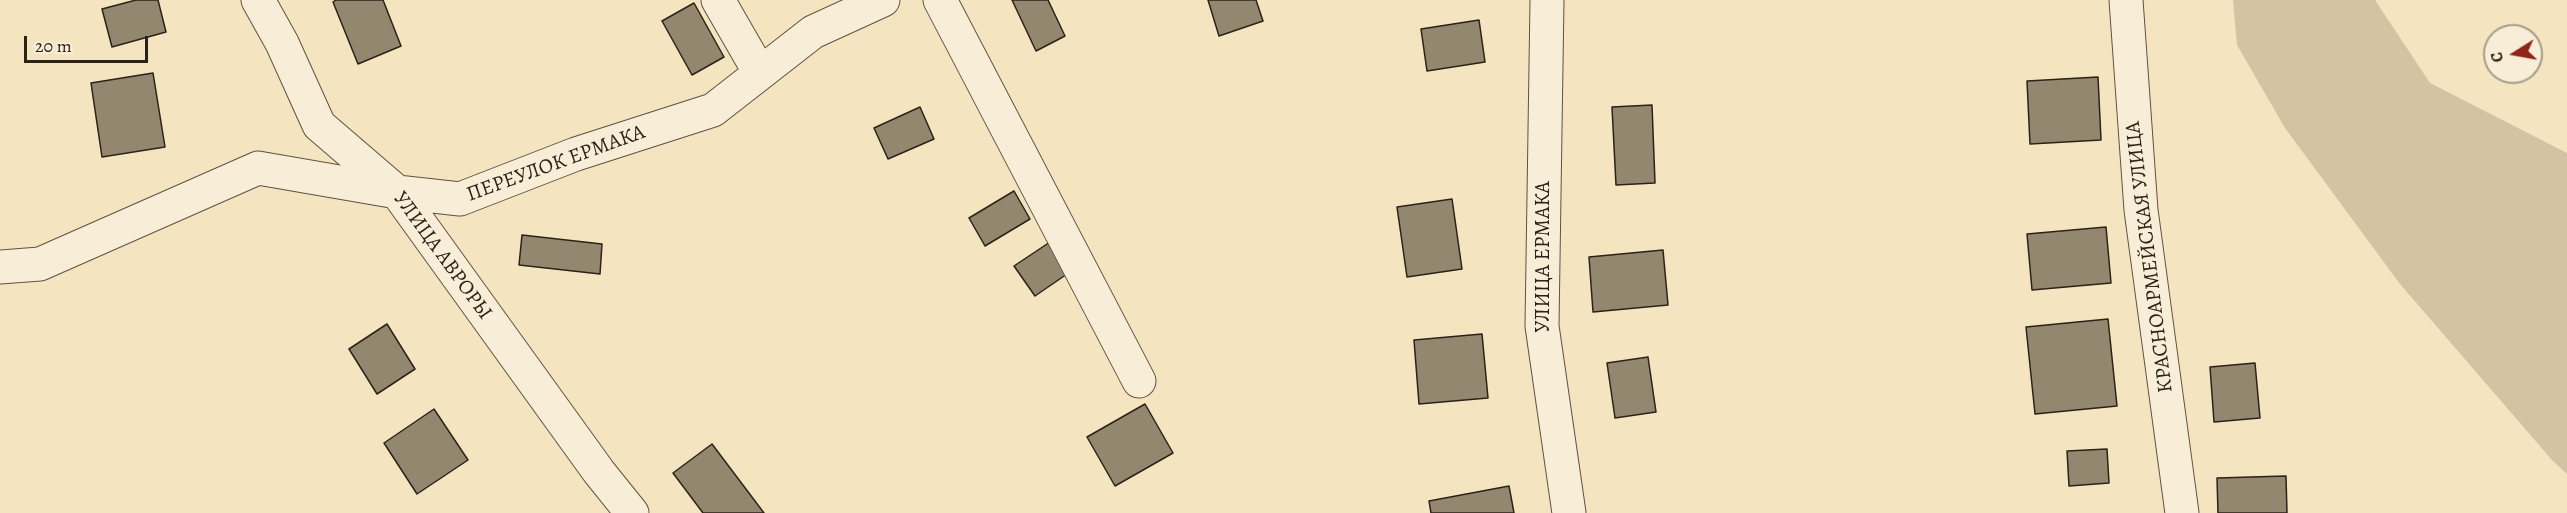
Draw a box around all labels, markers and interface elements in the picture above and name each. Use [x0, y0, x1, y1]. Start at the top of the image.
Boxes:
scale bar [27, 24, 152, 62]
north arrow [2483, 24, 2543, 84]
text: 20 m [35, 34, 72, 58]
text: С [2486, 50, 2509, 64]
street label: ПЕРЕУЛОК ЕРМАКА [463, 120, 649, 208]
street label: КРАСНОАРМЕЙСКАЯ УЛИЦА [2121, 120, 2179, 394]
street label: УЛИЦА ЕРМАКА [1531, 181, 1557, 333]
street label: УЛИЦА АВРОРЫ [387, 187, 497, 325]

